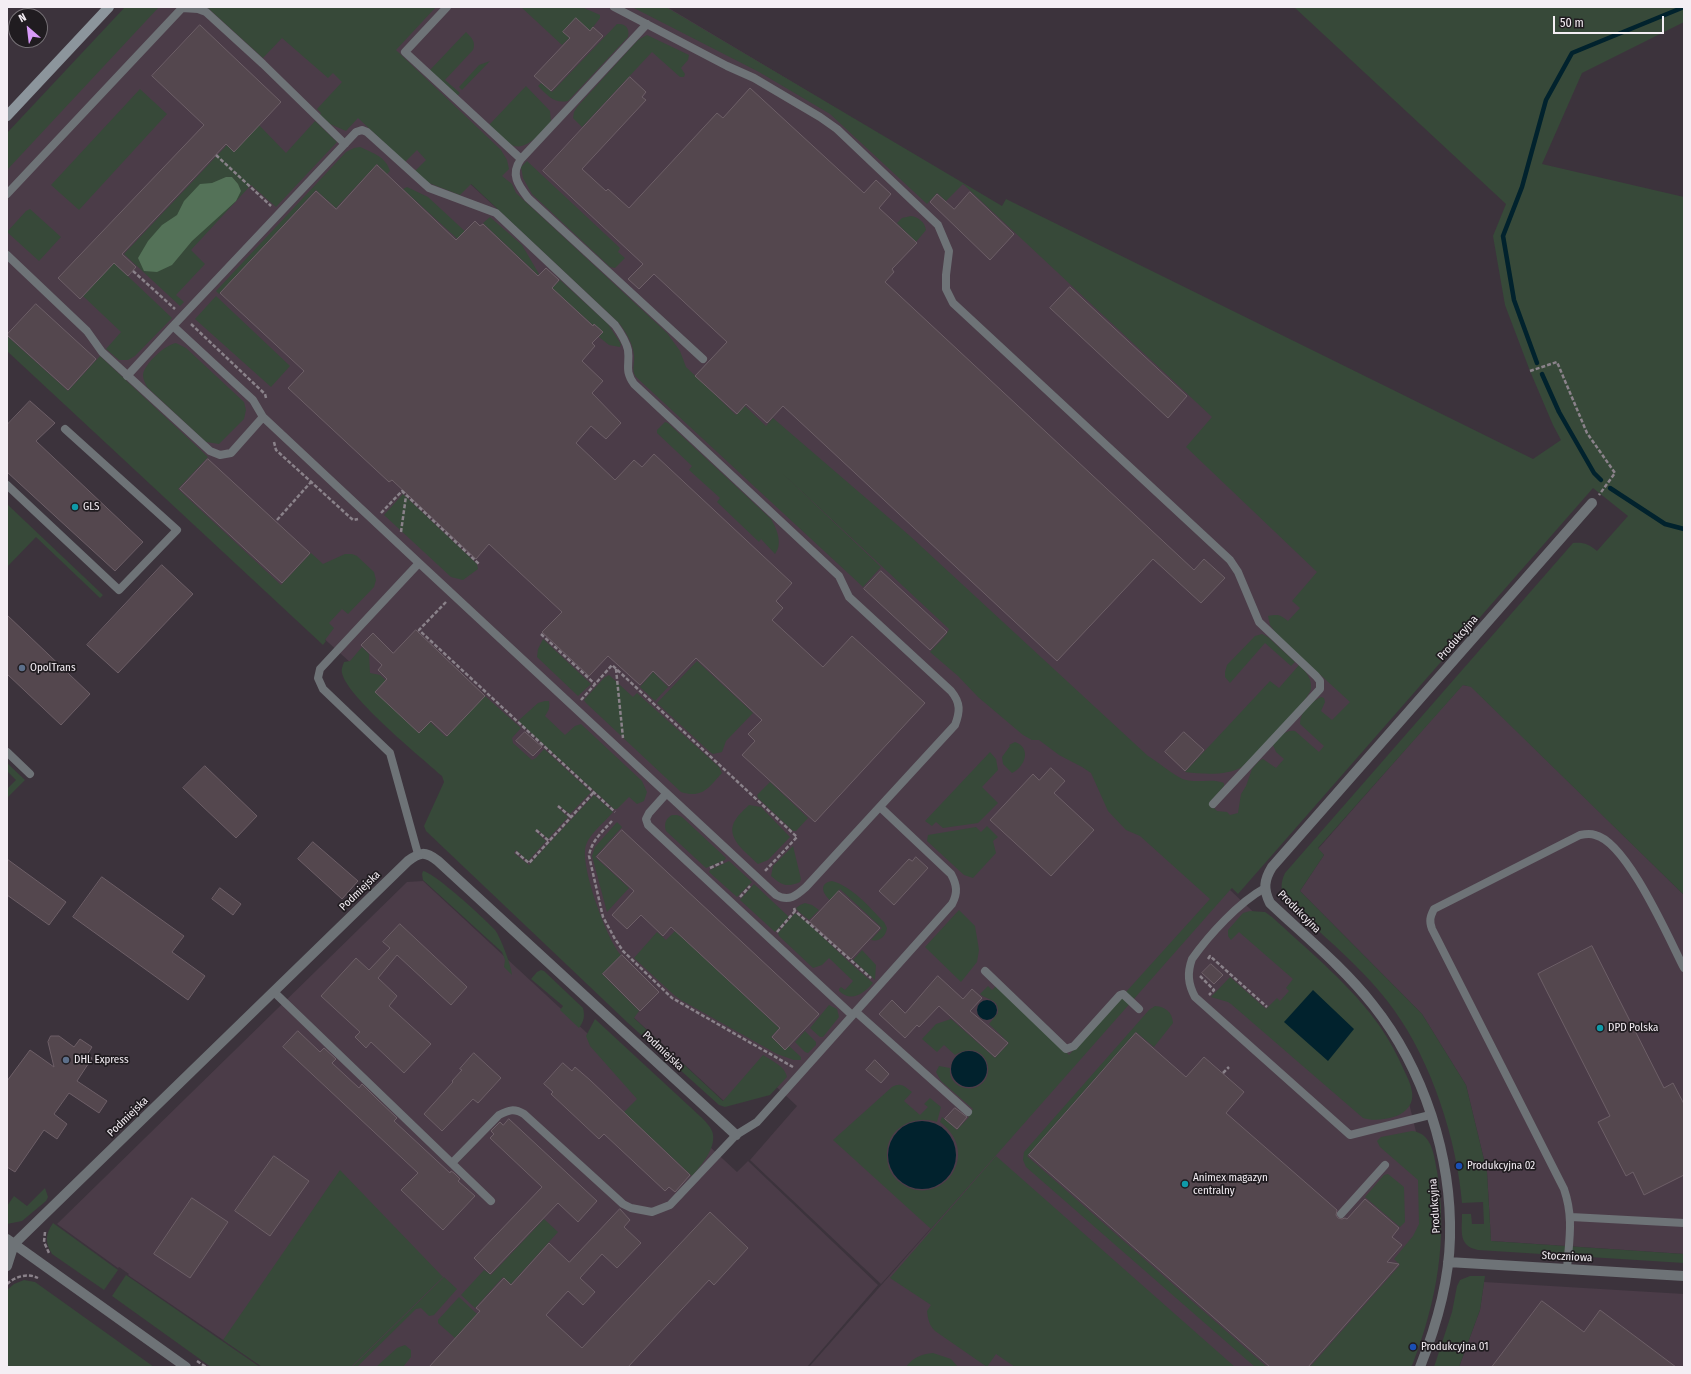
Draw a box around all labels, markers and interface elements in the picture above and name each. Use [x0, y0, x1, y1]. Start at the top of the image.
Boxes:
north arrow [8, 8, 48, 48]
scale bar [1555, 8, 1666, 34]
text: N [17, 11, 29, 25]
text: 50 m [1560, 16, 1584, 30]
place label: GLS [83, 500, 99, 514]
marker: GLS [70, 502, 80, 512]
street label: Produkcyjna [1435, 613, 1481, 663]
place label: OpolTrans [30, 661, 76, 675]
marker: OpolTrans [17, 663, 27, 673]
street label: Podmiejska [337, 868, 383, 914]
street label: Produkcyjna [1275, 888, 1323, 936]
place label: DPD Polska [1608, 1021, 1658, 1035]
marker: DPD Polska [1595, 1023, 1605, 1033]
street label: Podmiejska [640, 1029, 686, 1073]
place label: DHL Express [74, 1053, 129, 1067]
marker: DHL Express [61, 1055, 71, 1065]
street label: Podmiejska [105, 1094, 151, 1140]
place label: Produkcyjna 02 [1467, 1159, 1535, 1173]
marker: Produkcyjna 02 [1454, 1161, 1464, 1171]
place label: Animex magazyn centralny [1193, 1171, 1268, 1197]
street label: Produkcyjna [1426, 1178, 1444, 1234]
marker: Animex magazyn centralny [1180, 1179, 1190, 1189]
street label: Stoczniowa [1541, 1249, 1593, 1265]
place label: Produkcyjna 01 [1421, 1340, 1488, 1354]
marker: Produkcyjna 01 [1408, 1342, 1418, 1352]

